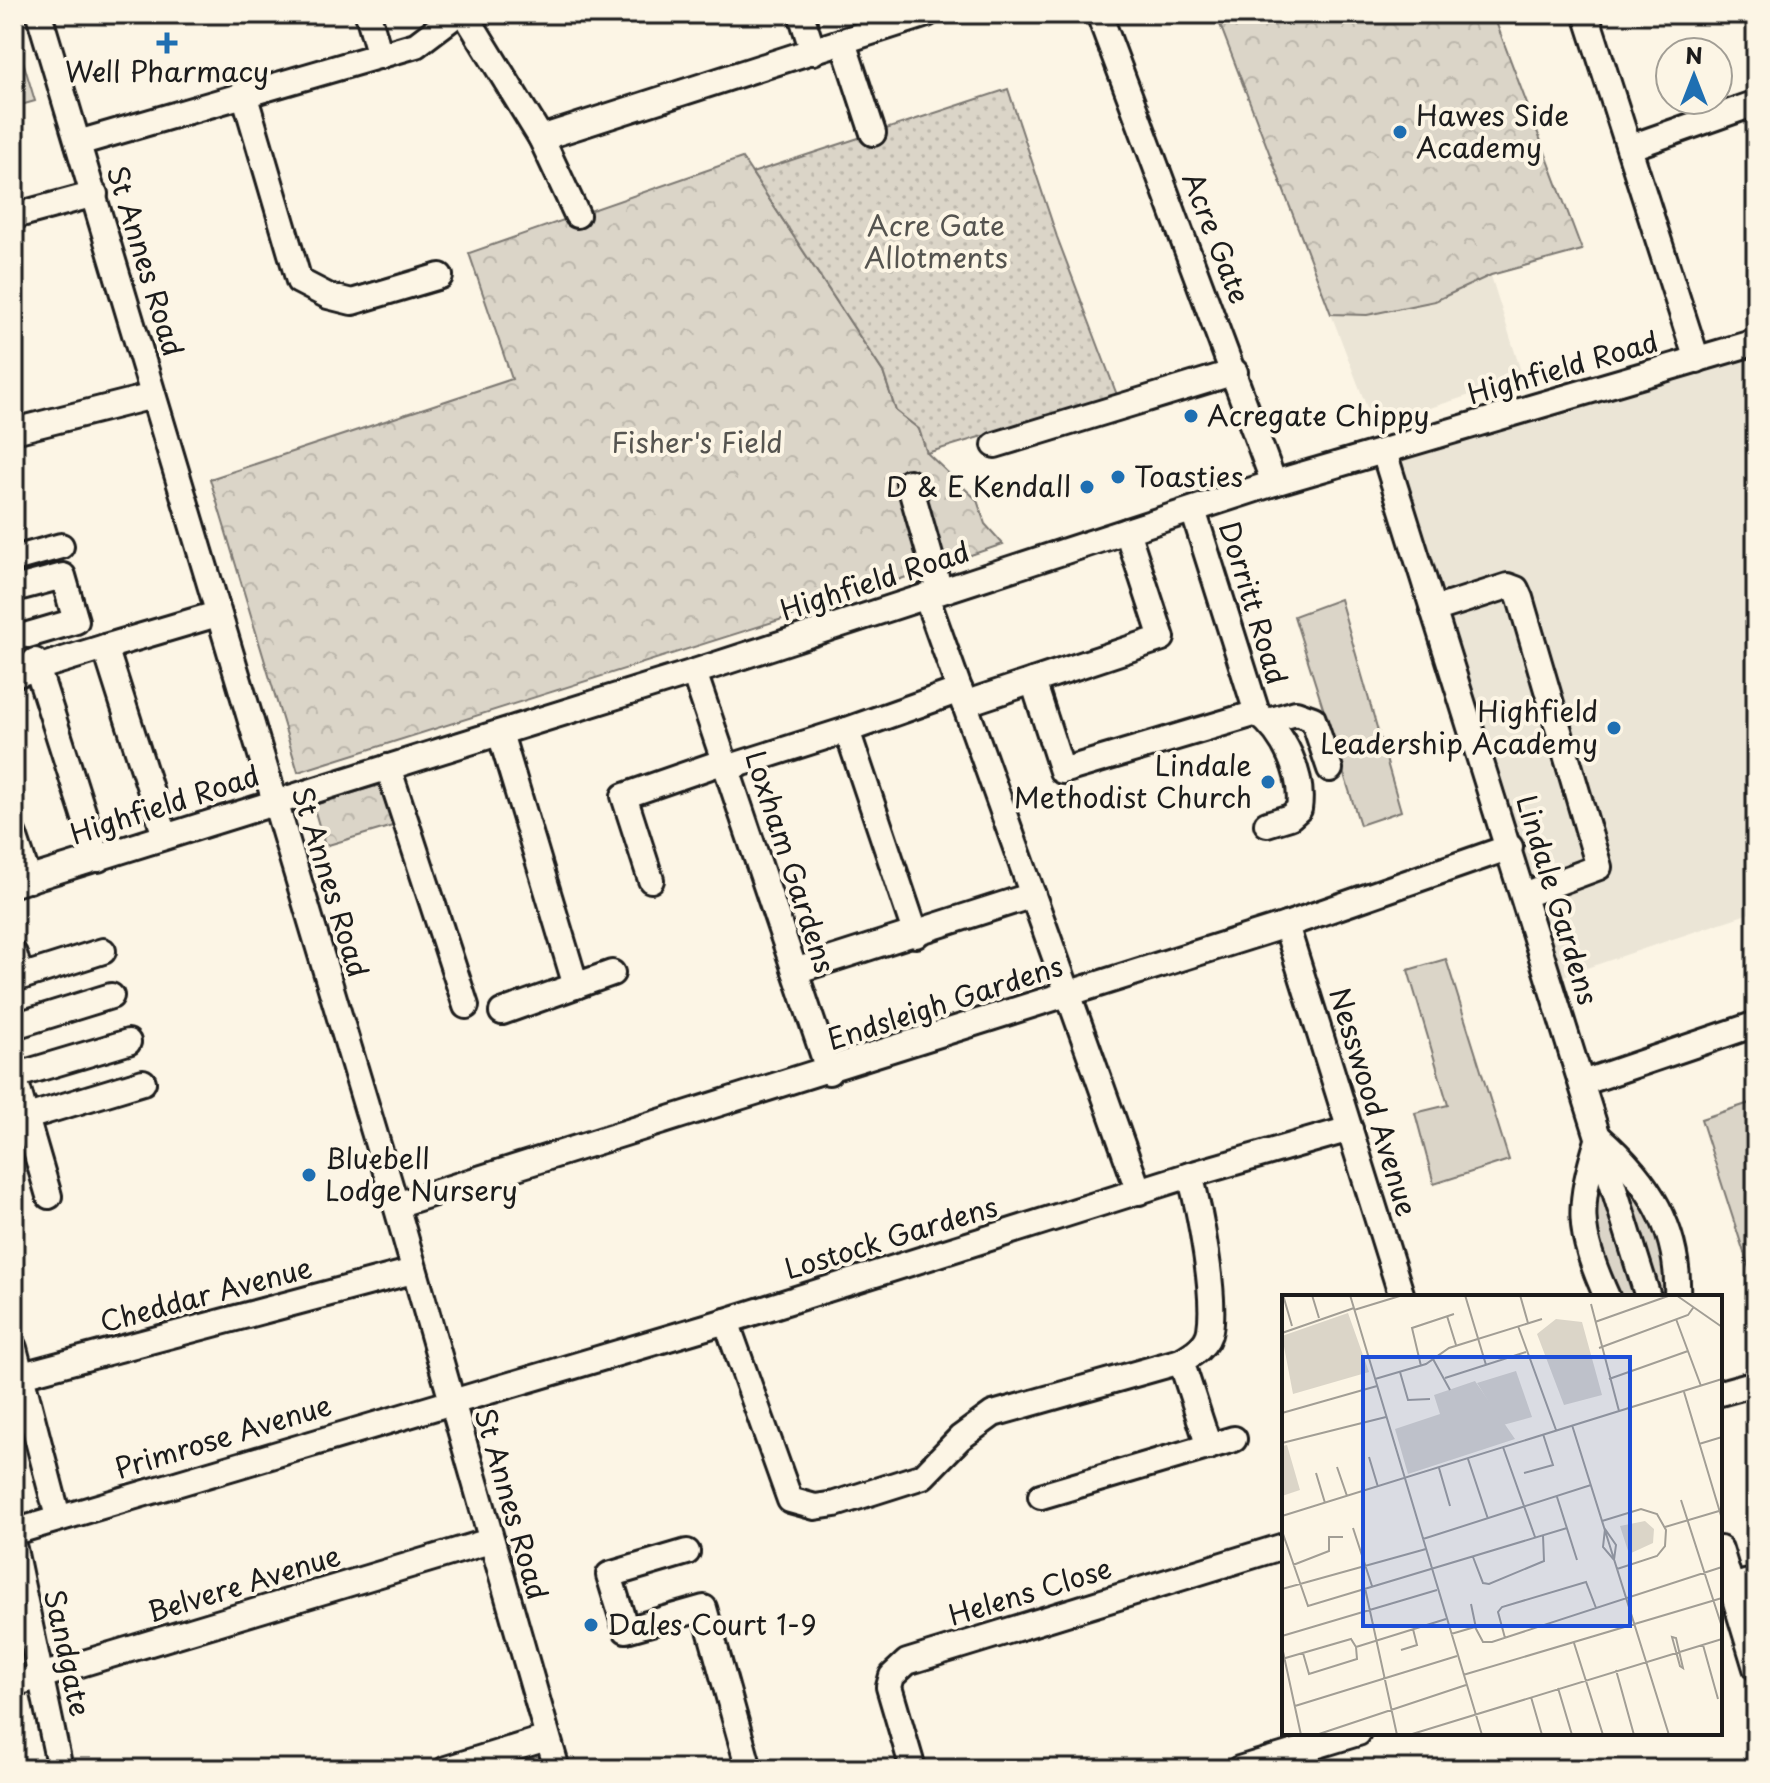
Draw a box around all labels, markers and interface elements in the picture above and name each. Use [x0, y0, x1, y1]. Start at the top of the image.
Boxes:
marker: Well Pharmacy [158, 34, 176, 52]
north arrow [1654, 36, 1734, 116]
text: N [1685, 38, 1703, 71]
place label: Well Pharmacy [65, 49, 269, 92]
place label: Hawes Side Academy [1416, 93, 1569, 168]
marker: Hawes Side Academy [1391, 123, 1409, 141]
street label: St Annes Road [97, 160, 196, 361]
street label: Acre Gate [1173, 165, 1262, 310]
park label: Acre Gate Allotments [864, 203, 1008, 278]
street label: Highfield Road [1462, 319, 1663, 414]
place label: Acregate Chippy [1207, 393, 1430, 436]
marker: Acregate Chippy [1182, 407, 1200, 425]
park label: Fisher's Field [611, 420, 783, 463]
place label: Toasties [1134, 454, 1243, 497]
place label: D & E Kendall [886, 464, 1071, 507]
marker: Toasties [1109, 468, 1127, 486]
marker: D & E Kendall [1078, 478, 1096, 496]
street label: Dorritt Road [1209, 516, 1300, 689]
street label: Highfield Road [774, 529, 975, 630]
place label: Highfield Leadership Academy [1320, 689, 1598, 764]
marker: Highfield Leadership Academy [1605, 719, 1623, 737]
place label: Lindale Methodist Church [1014, 743, 1252, 818]
street label: Loxham Gardens [735, 745, 848, 978]
street label: Highfield Road [64, 753, 265, 854]
marker: Lindale Methodist Church [1259, 773, 1277, 791]
street label: St Annes Road [282, 781, 381, 982]
street label: Lindale Gardens [1506, 789, 1611, 1010]
street label: Endsleigh Gardens [821, 943, 1068, 1060]
street label: Nesswood Avenue [1319, 982, 1430, 1221]
place label: Bluebell Lodge Nursery [325, 1136, 518, 1211]
marker: Bluebell Lodge Nursery [300, 1166, 318, 1184]
street label: Lostock Gardens [779, 1184, 1002, 1289]
street label: Cheddar Avenue [95, 1245, 316, 1343]
inset map [1282, 1295, 1722, 1735]
street label: Primrose Avenue [109, 1382, 336, 1489]
street label: St Annes Road [465, 1403, 560, 1604]
street label: Belvere Avenue [142, 1533, 345, 1632]
street label: Helens Close [943, 1545, 1117, 1636]
street label: Sandgate [34, 1585, 103, 1720]
place label: Dales Court 1-9 [607, 1602, 817, 1645]
marker: Dales Court 1-9 [582, 1616, 600, 1634]

